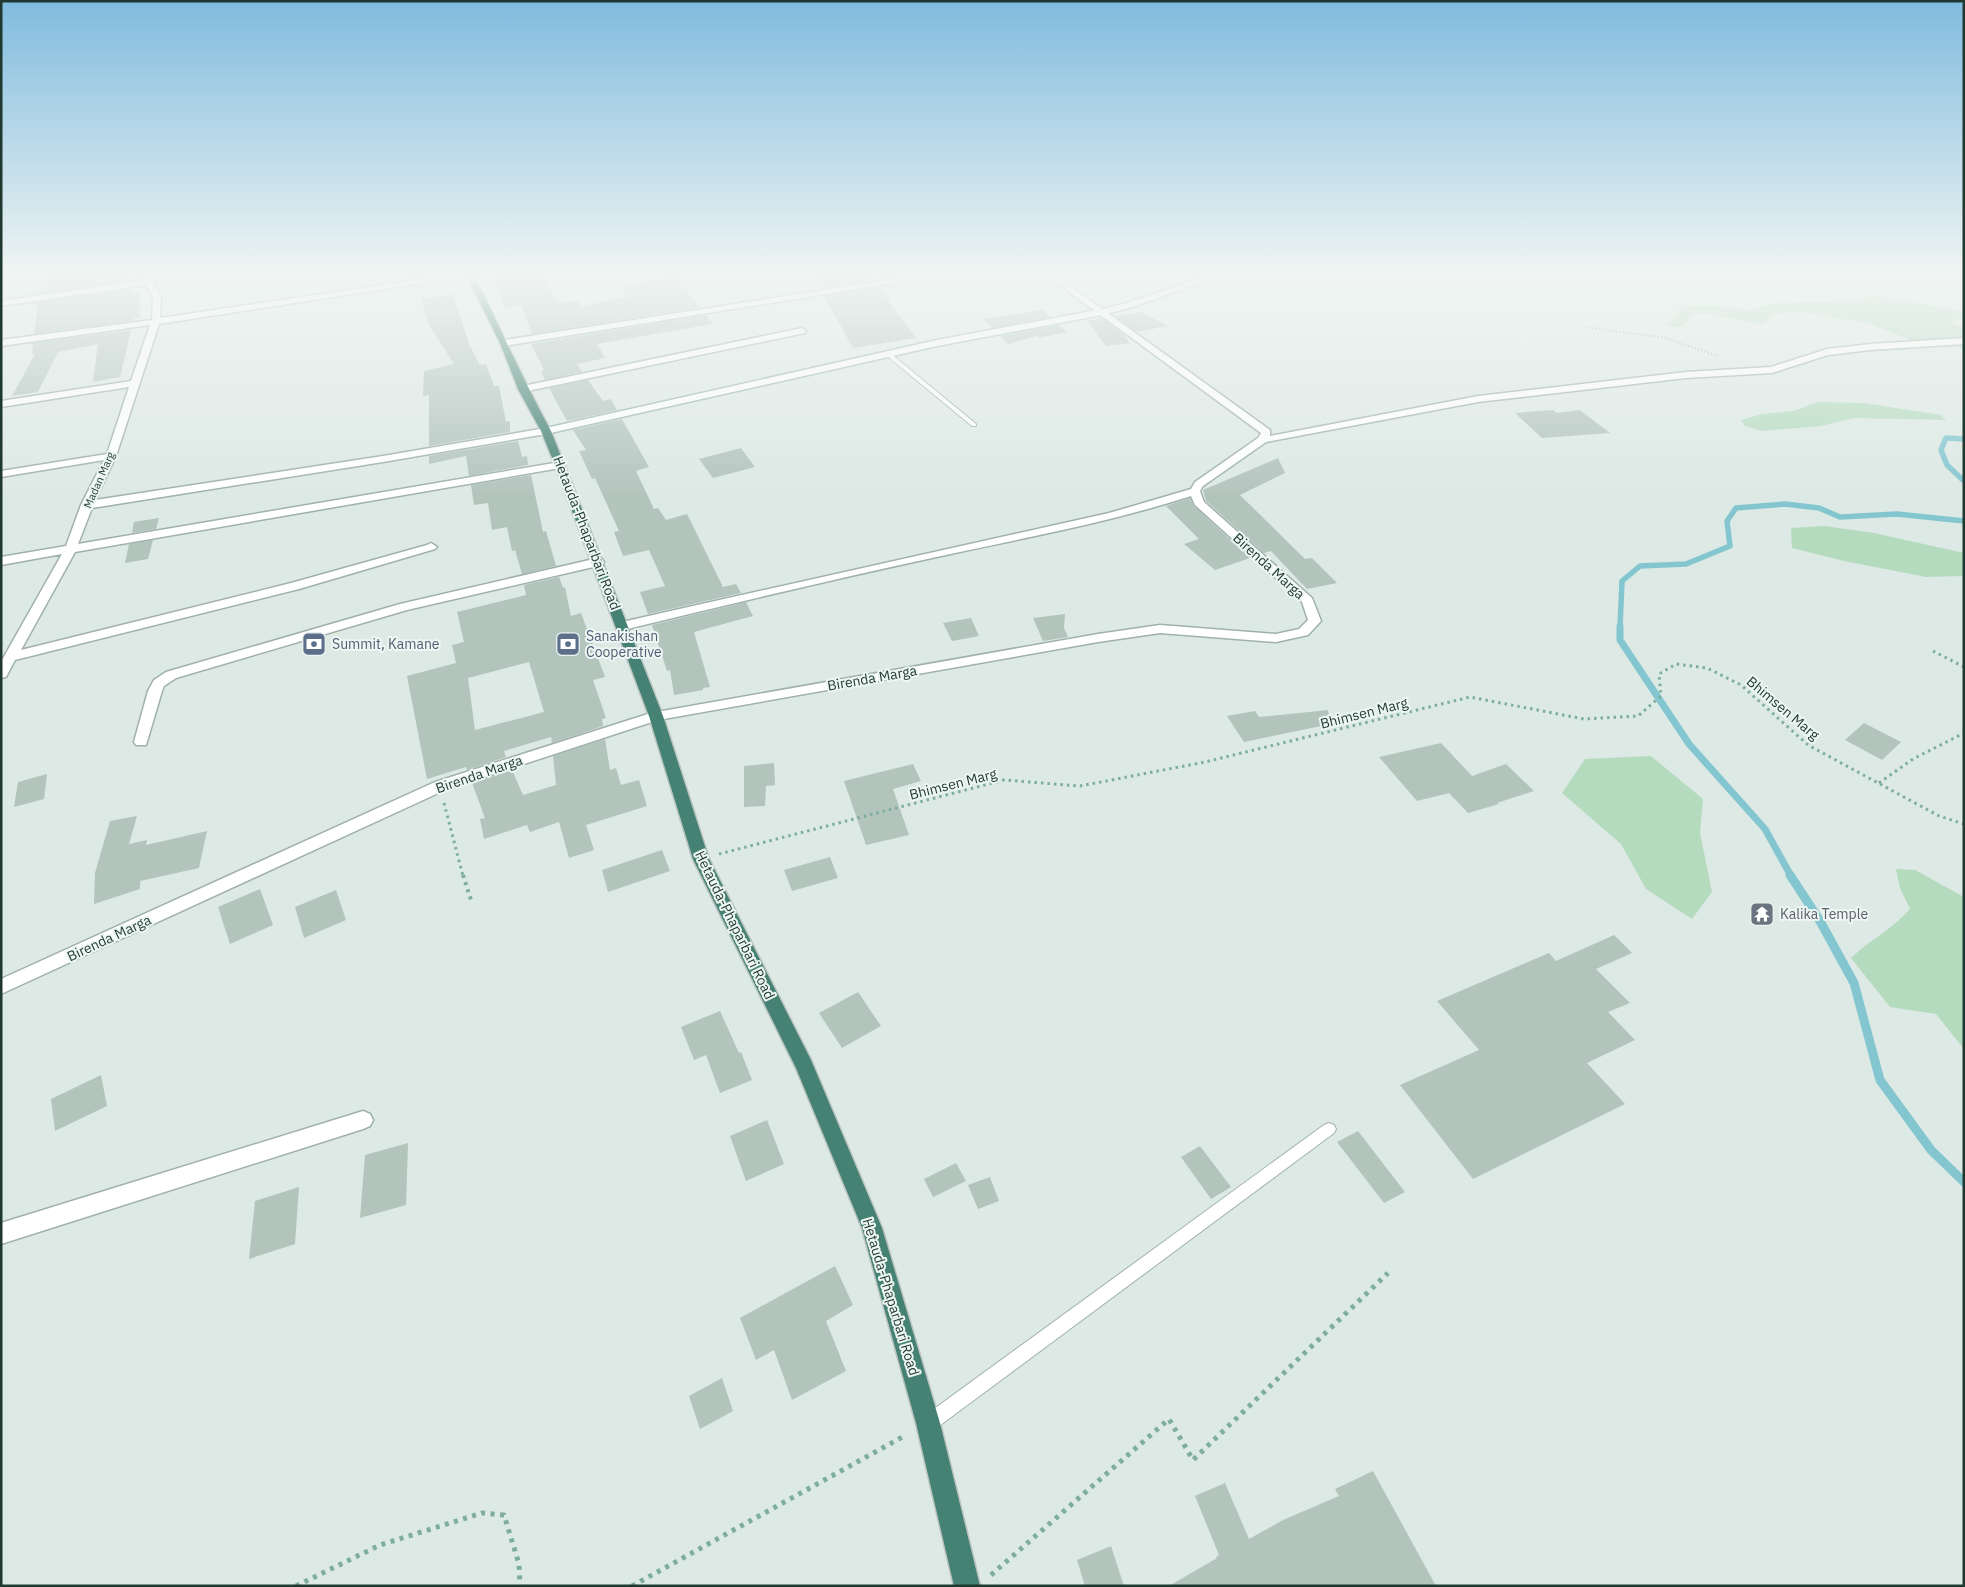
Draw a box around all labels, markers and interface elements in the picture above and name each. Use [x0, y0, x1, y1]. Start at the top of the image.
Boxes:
street label: Madan Marg [80, 449, 118, 510]
street label: Hetauda-Phaparbari Road [549, 453, 625, 613]
street label: Birenda Marga [1229, 529, 1309, 603]
place label: Sanakishan Cooperative [586, 627, 662, 661]
bank icon: Summit, Kamane [301, 631, 327, 657]
bank icon: Sanakishan Cooperative [555, 631, 581, 657]
place label: Summit, Kamane [332, 635, 440, 653]
street label: Birenda Marga [826, 661, 919, 695]
street label: Bhimsen Marg [1743, 672, 1824, 744]
street label: Bhimsen Marg [1318, 693, 1410, 733]
street label: Birenda Marga [433, 751, 525, 797]
street label: Bhimsen Marg [907, 764, 999, 804]
street label: Hetauda-Phaparbari Road [691, 848, 779, 1002]
temple icon: Kalika Temple [1749, 901, 1775, 927]
place label: Kalika Temple [1780, 905, 1868, 923]
street label: Birenda Marga [64, 910, 154, 965]
street label: Hetauda-Phaparbari Road [859, 1216, 923, 1378]

